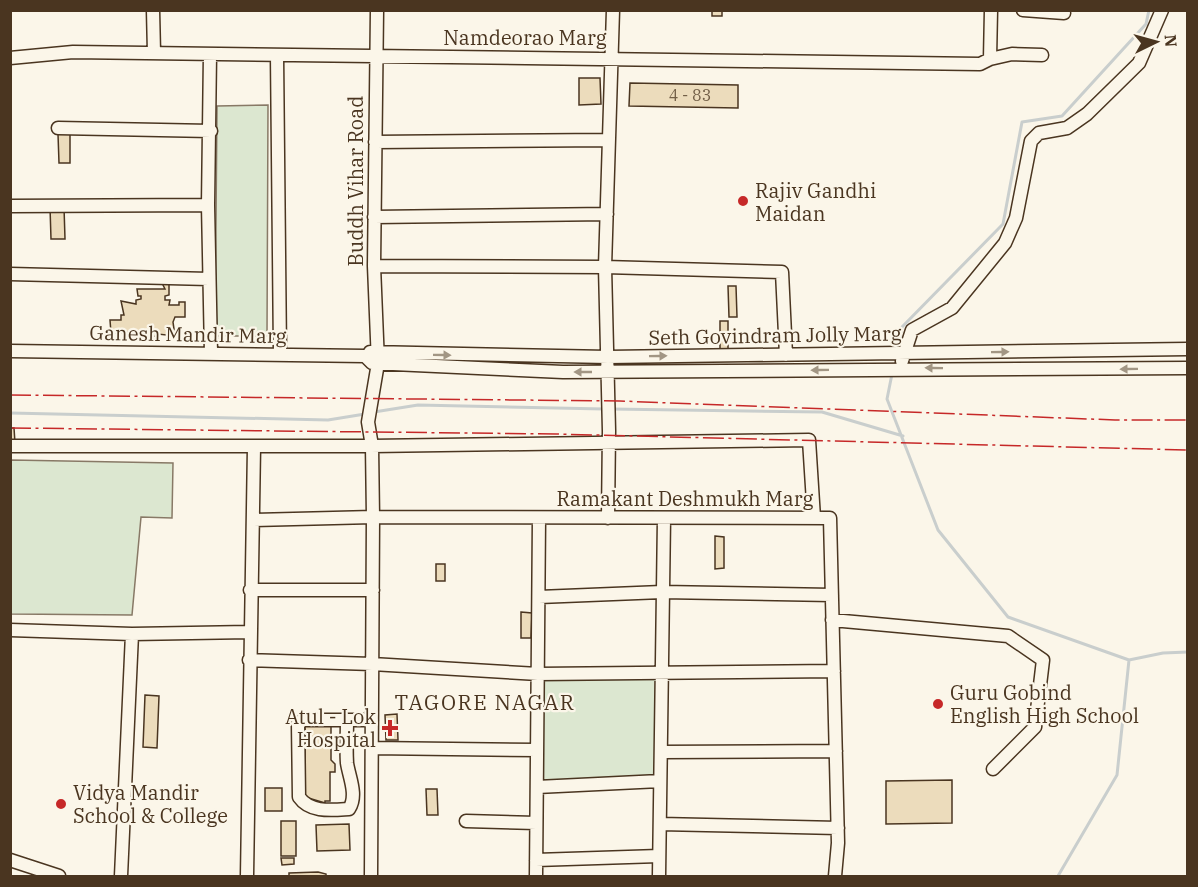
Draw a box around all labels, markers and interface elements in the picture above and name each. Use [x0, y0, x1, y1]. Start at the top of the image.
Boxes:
north arrow [1126, 12, 1186, 72]
street label: Namdeorao Marg [443, 24, 607, 51]
text: N [1160, 34, 1181, 48]
house number: 4 - 83 [669, 85, 711, 105]
street label: Buddh Vihar Road [342, 96, 369, 266]
place label: Rajiv Gandhi Maidan [755, 177, 876, 227]
marker: Rajiv Gandhi Maidan [736, 194, 750, 208]
street label: Ganesh Mandir Marg [89, 319, 287, 349]
street label: Seth Govindram Jolly Marg [648, 319, 902, 351]
one-way arrow [990, 347, 1009, 356]
one-way arrow [433, 350, 452, 360]
one-way arrow [649, 351, 668, 361]
one-way arrow [925, 363, 944, 373]
one-way arrow [1120, 364, 1139, 374]
one-way arrow [810, 365, 829, 375]
one-way arrow [573, 367, 592, 377]
street label: Ramakant Deshmukh Marg [557, 485, 814, 512]
place label: Guru Gobind English High School [950, 679, 1139, 729]
district label: TAGORE NAGAR [395, 688, 575, 716]
marker: Guru Gobind English High School [931, 697, 945, 711]
place label: Atul - Lok Hospital [285, 703, 376, 753]
marker: Atul - Lok Hospital [381, 719, 399, 737]
place label: Vidya Mandir School & College [73, 779, 228, 829]
marker: Vidya Mandir School & College [54, 797, 68, 811]

